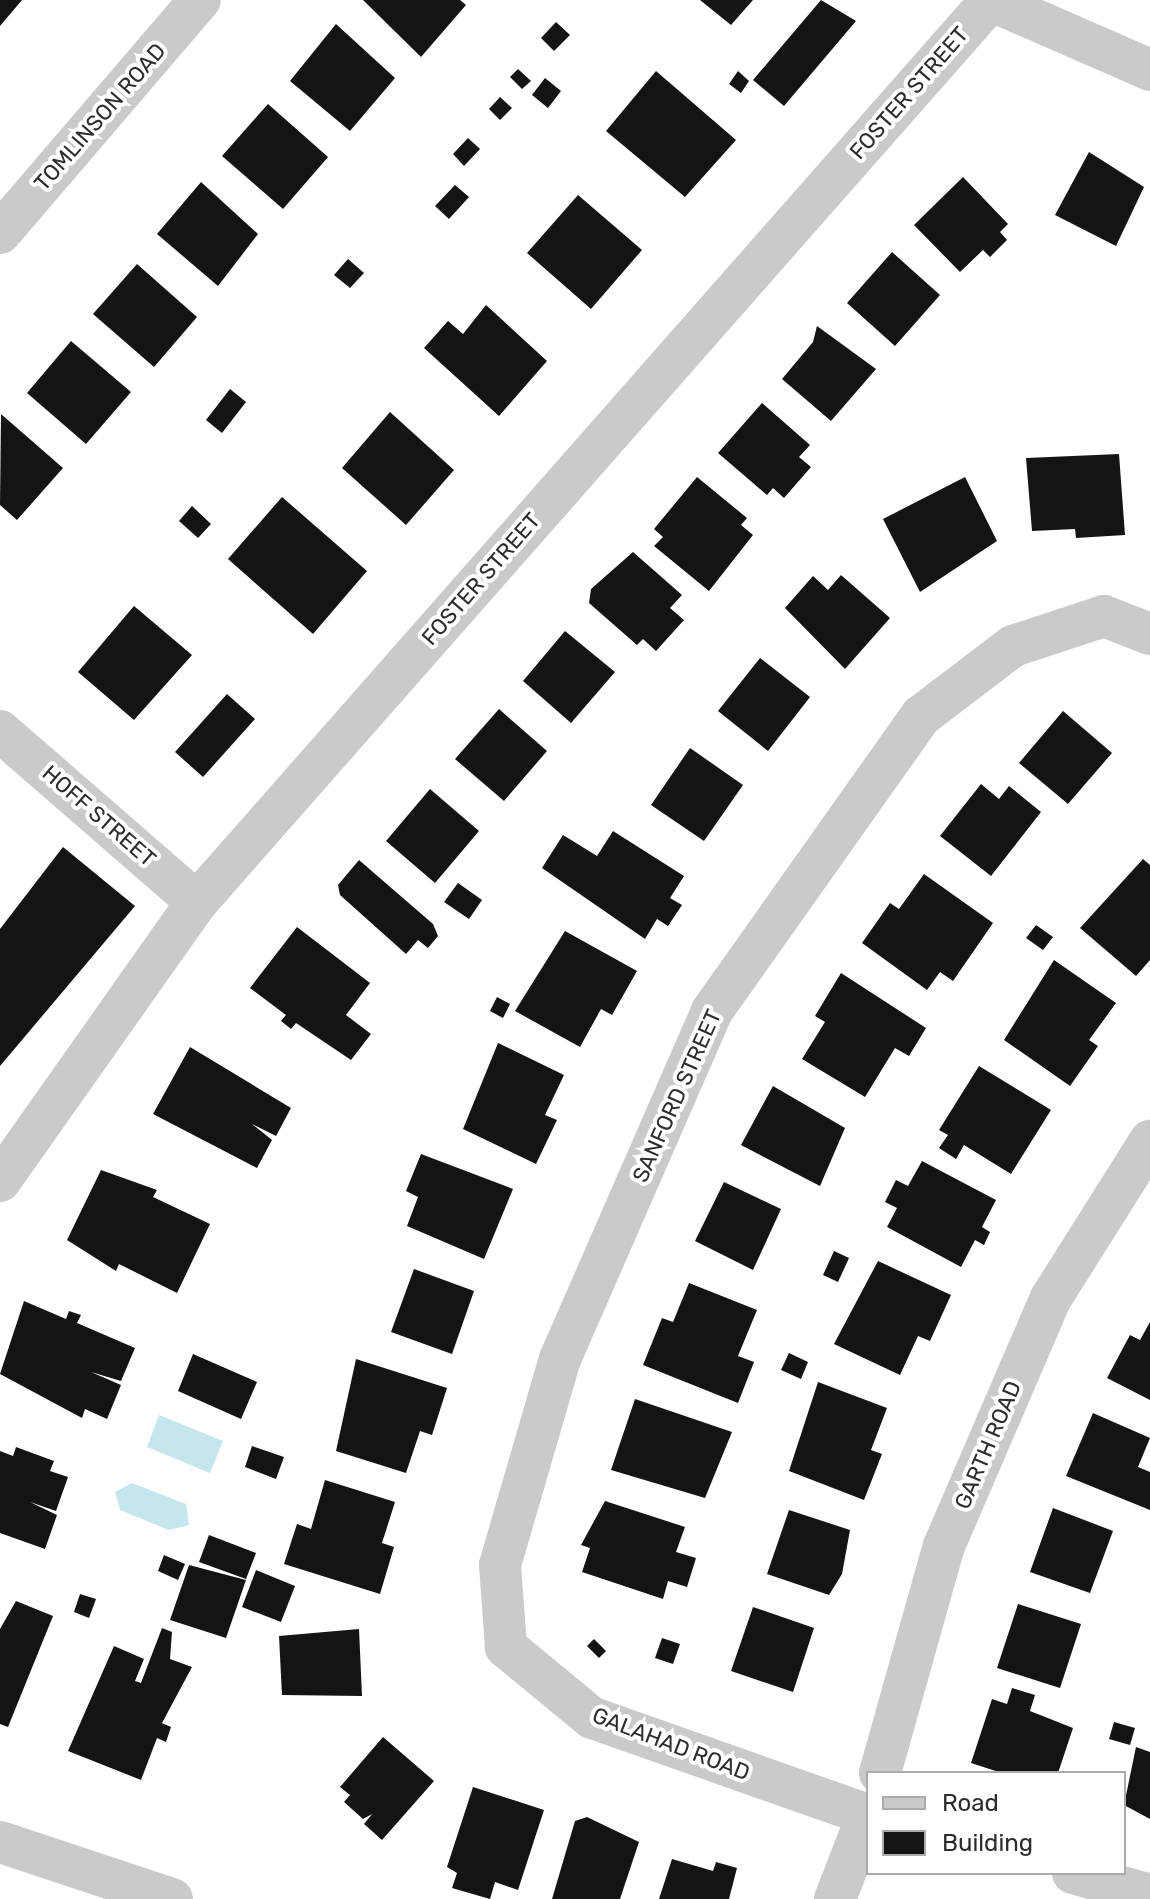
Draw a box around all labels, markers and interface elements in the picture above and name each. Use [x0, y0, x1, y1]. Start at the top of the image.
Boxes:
street label: FOSTER STREET [844, 21, 974, 165]
street label: TOMLINSON ROAD [29, 38, 171, 196]
street label: FOSTER STREET [416, 507, 546, 651]
street label: HOFF STREET [37, 760, 161, 872]
street label: SANFORD STREET [627, 1006, 727, 1186]
street label: GARTH ROAD [949, 1377, 1027, 1513]
street label: GALAHAD ROAD [589, 1702, 753, 1786]
legend [866, 1771, 1126, 1875]
text: Road [942, 1789, 999, 1817]
text: Building [942, 1829, 1033, 1857]

